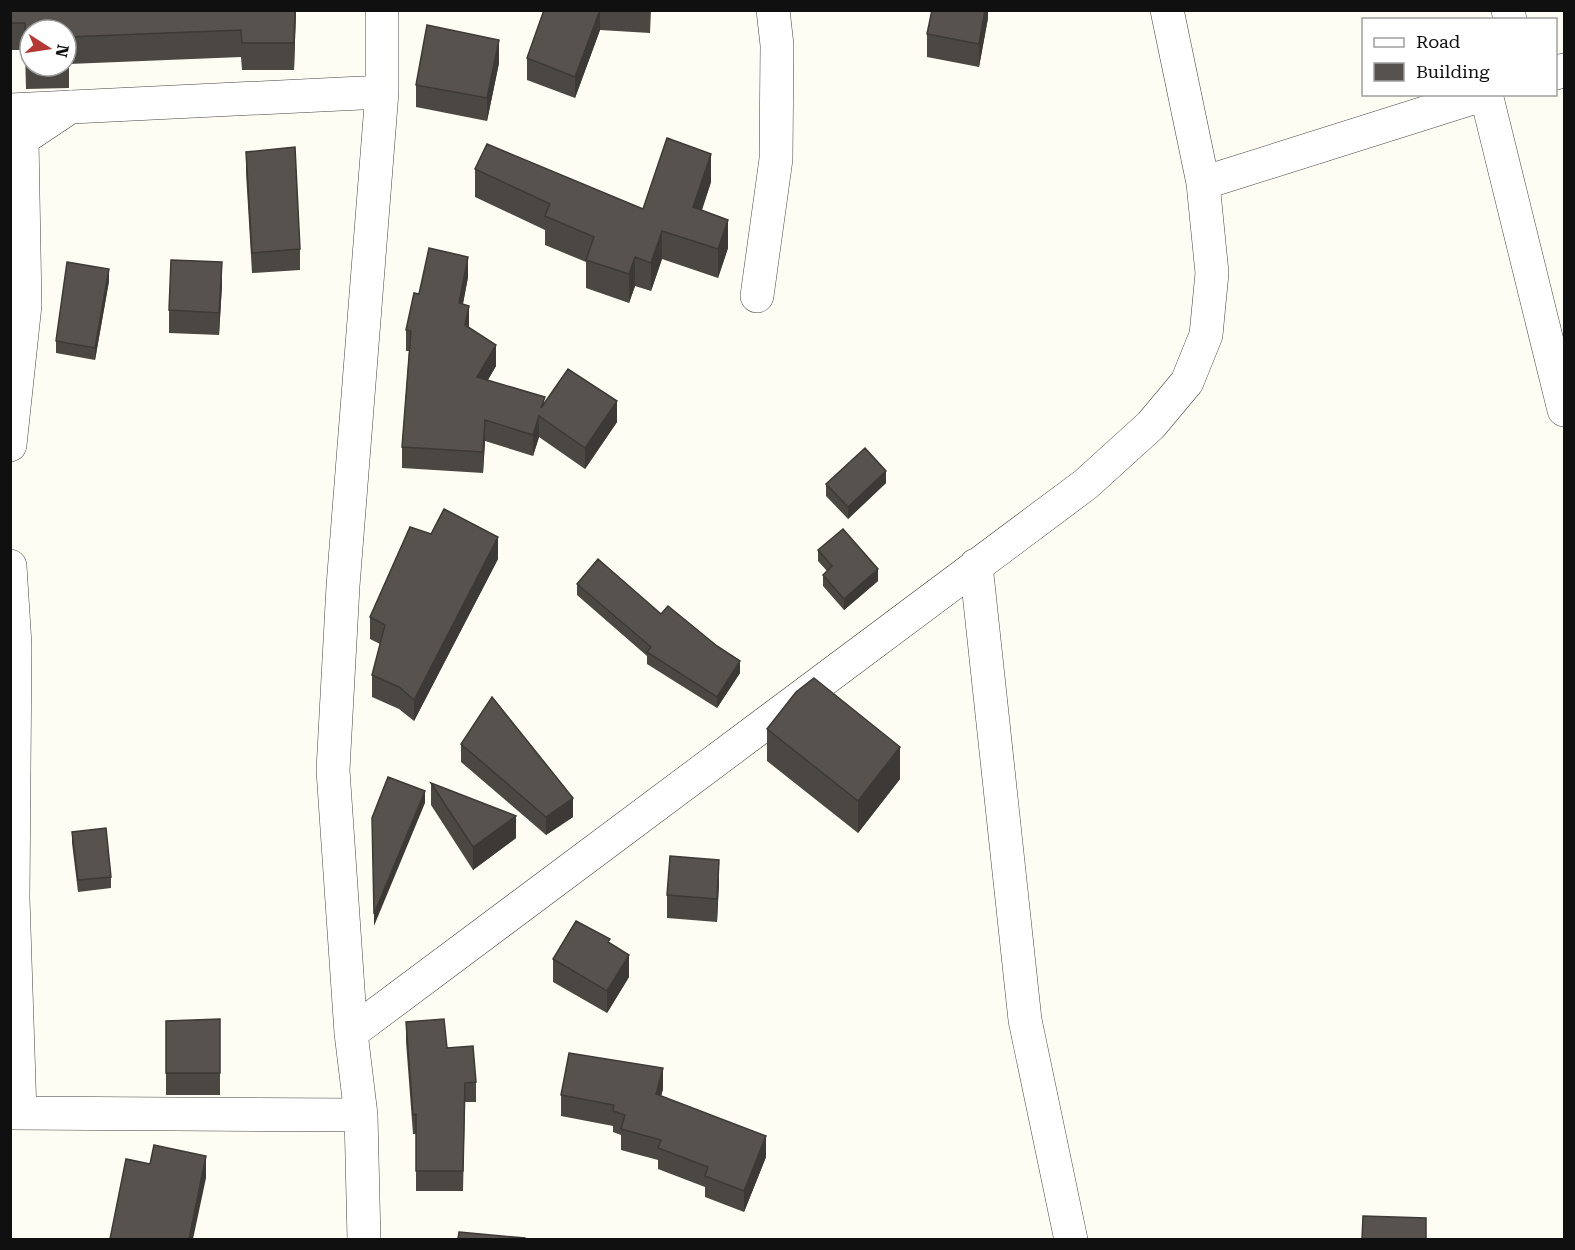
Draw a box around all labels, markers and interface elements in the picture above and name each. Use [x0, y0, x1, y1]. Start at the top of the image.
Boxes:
north arrow [18, 18, 78, 78]
legend [1362, 18, 1557, 96]
text: Road [1416, 31, 1461, 52]
text: N [52, 43, 73, 59]
text: Building [1416, 61, 1490, 82]

